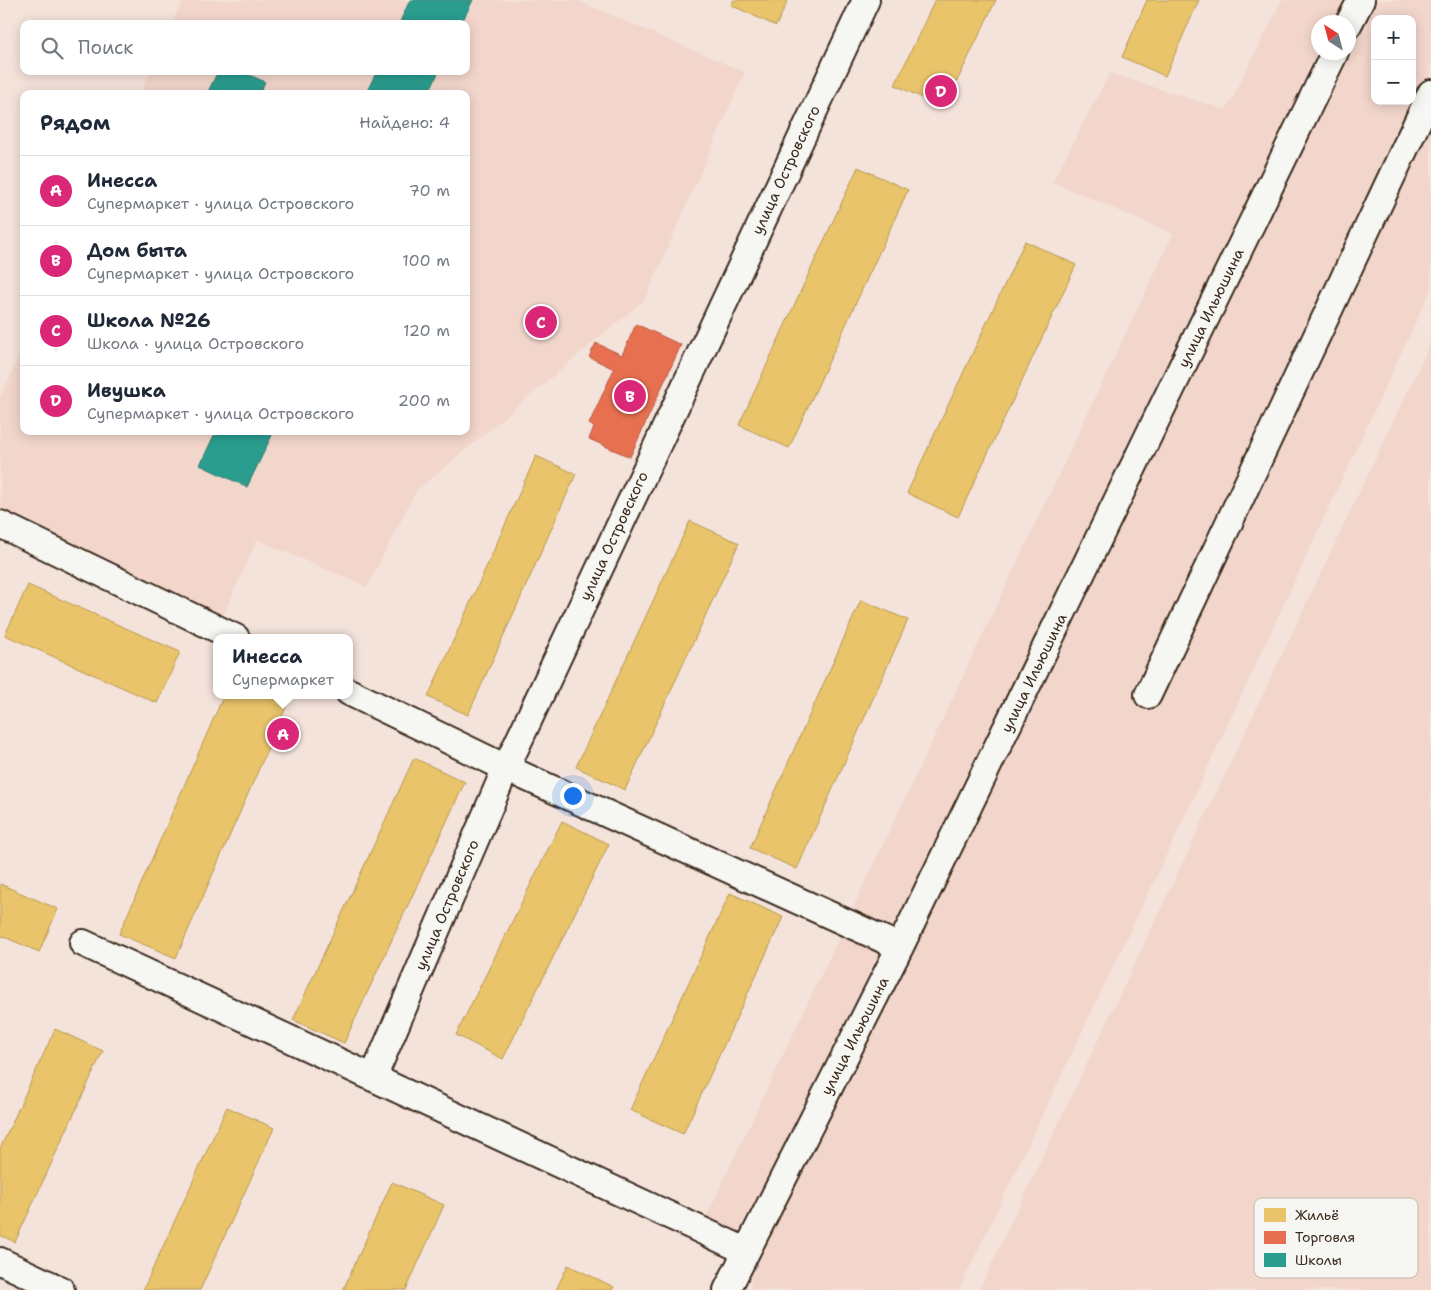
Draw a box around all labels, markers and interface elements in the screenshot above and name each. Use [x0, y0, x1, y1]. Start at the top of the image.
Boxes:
north arrow [1311, 15, 1356, 60]
map controls [1371, 15, 1416, 105]
button: + [1371, 15, 1416, 60]
search box [20, 20, 470, 75]
icon: search [38, 34, 66, 62]
text: Поиск [78, 35, 133, 60]
button: − [1371, 60, 1416, 105]
pin: D [925, 72, 957, 110]
street label: улица Островского [747, 102, 825, 238]
text: Рядом [40, 109, 110, 137]
text: Найдено: 4 [359, 112, 450, 133]
text: Инесса [87, 168, 157, 193]
text: A [50, 180, 62, 201]
text: 70 m [409, 180, 450, 201]
text: Супермаркет · улица Островского [87, 193, 354, 214]
text: Дом быта [87, 238, 187, 263]
street label: улица Ильюшина [1173, 244, 1249, 371]
text: B [51, 250, 61, 271]
text: 100 m [402, 250, 450, 271]
text: Супермаркет · улица Островского [87, 263, 354, 284]
pin: C [525, 303, 557, 341]
text: Школа №26 [87, 308, 211, 333]
text: C [51, 320, 61, 341]
text: 120 m [403, 320, 450, 341]
text: Школа · улица Островского [87, 333, 304, 354]
pin: B [614, 377, 646, 415]
text: Ивушка [87, 378, 166, 403]
text: D [50, 390, 62, 411]
text: 200 m [398, 390, 450, 411]
text: Супермаркет · улица Островского [87, 403, 354, 424]
street label: улица Островского [575, 468, 653, 604]
street label: улица Ильюшина [996, 609, 1072, 736]
popup [213, 634, 353, 699]
text: Инесса [232, 644, 302, 669]
text: Супермаркет [232, 669, 334, 690]
pin: A [267, 715, 299, 753]
your location [560, 783, 586, 809]
street label: улица Островского [410, 836, 484, 974]
street label: улица Ильюшина [816, 973, 894, 1099]
legend [1254, 1198, 1418, 1278]
text: Жильё [1295, 1206, 1339, 1224]
text: Торговля [1295, 1228, 1355, 1246]
text: Школы [1295, 1251, 1342, 1269]

